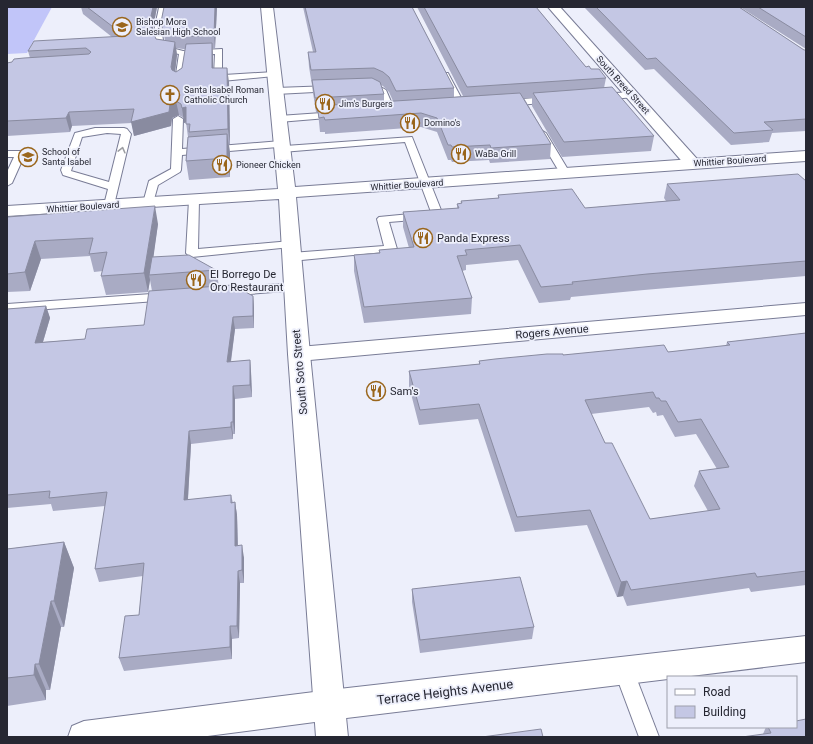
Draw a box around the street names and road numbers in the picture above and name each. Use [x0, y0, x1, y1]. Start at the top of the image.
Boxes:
street label: South Breed Street [594, 54, 652, 116]
street label: Whittier Boulevard [693, 153, 767, 169]
street label: Whittier Boulevard [370, 177, 444, 193]
street label: Whittier Boulevard [46, 199, 120, 215]
street label: Rogers Avenue [515, 322, 589, 342]
street label: South Soto Street [290, 328, 310, 415]
street label: Terrace Heights Avenue [376, 676, 514, 708]

